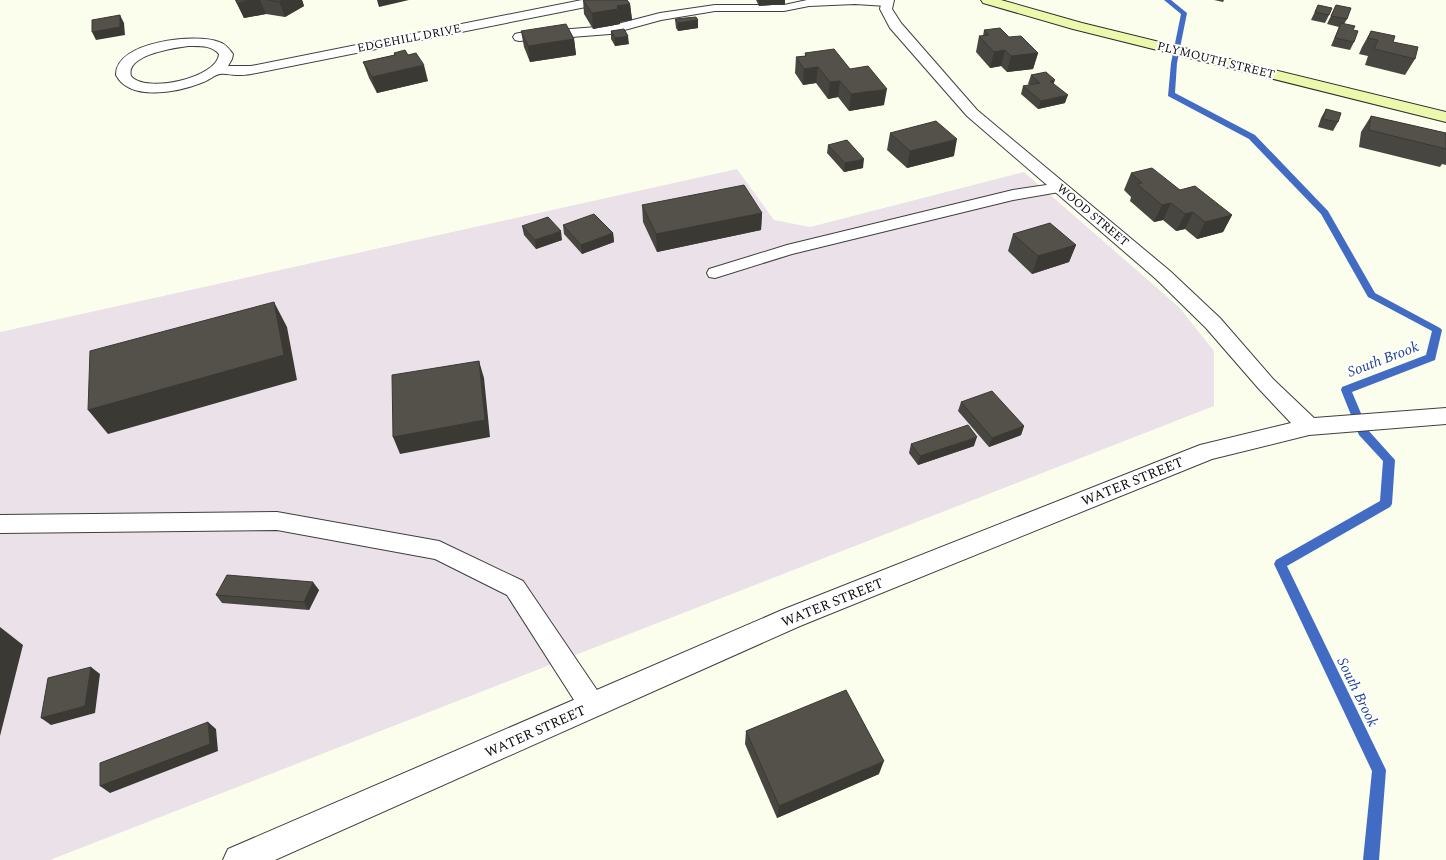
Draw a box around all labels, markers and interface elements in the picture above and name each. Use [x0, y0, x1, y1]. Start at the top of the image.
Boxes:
street label: EDGEHILL DRIVE [356, 19, 463, 58]
street label: PLYMOUTH STREET [1155, 37, 1277, 84]
street label: WOOD STREET [1052, 179, 1133, 251]
water label: South Brook [1344, 335, 1422, 384]
street label: WATER STREET [1078, 451, 1186, 512]
street label: WATER STREET [778, 572, 886, 633]
water label: South Brook [1331, 654, 1384, 731]
street label: WATER STREET [481, 700, 589, 763]

